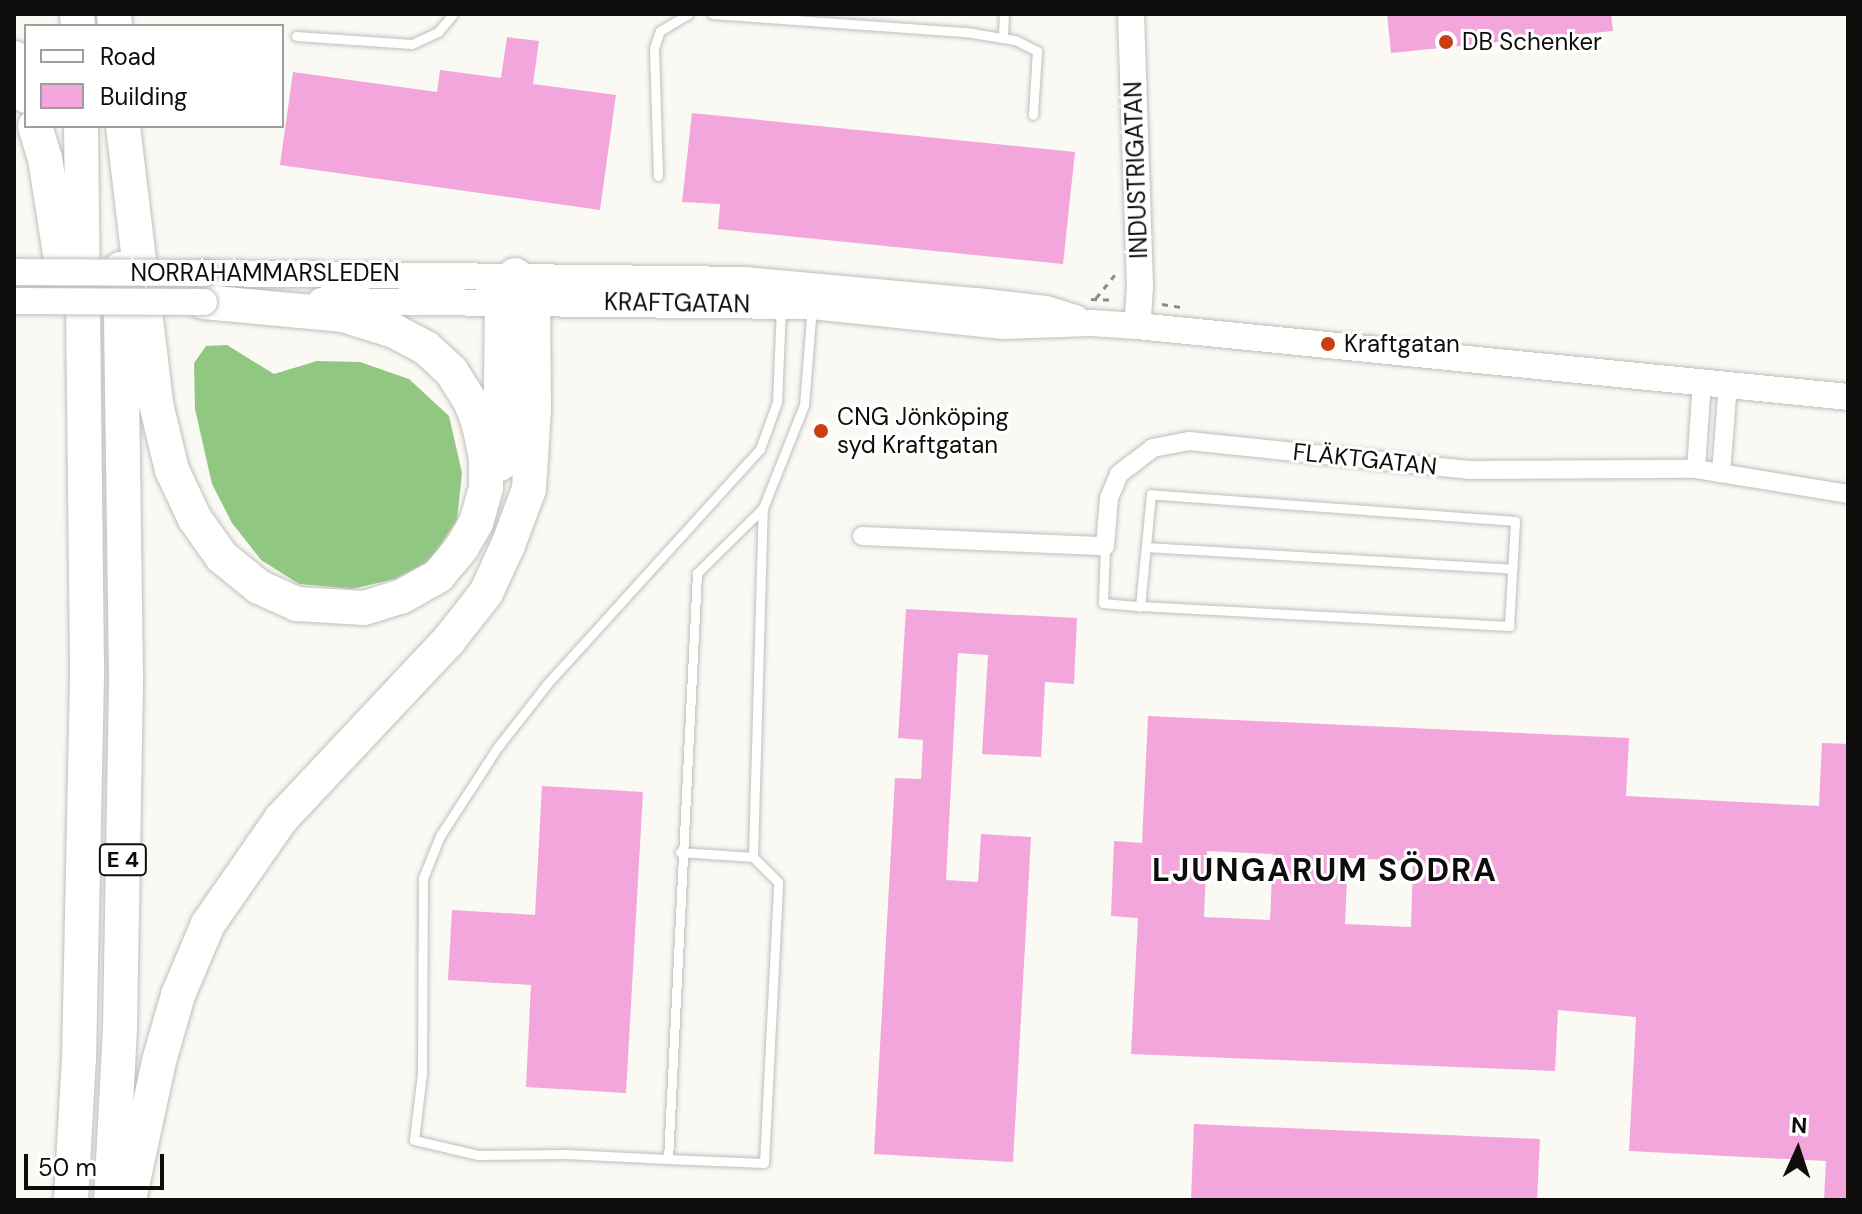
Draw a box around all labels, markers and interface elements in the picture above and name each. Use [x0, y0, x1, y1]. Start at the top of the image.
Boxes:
legend [24, 24, 284, 128]
place label: DB Schenker [1462, 28, 1602, 56]
marker: DB Schenker [1437, 33, 1455, 51]
text: Road [100, 41, 156, 72]
text: Building [100, 81, 187, 112]
street label: INDUSTRIGATAN [1119, 81, 1153, 259]
street label: NORRAHAMMARSLEDEN [130, 259, 400, 287]
street label: KRAFTGATAN [604, 287, 750, 319]
place label: Kraftgatan [1344, 330, 1460, 358]
marker: Kraftgatan [1319, 335, 1337, 353]
place label: CNG Jönköping syd Kraftgatan [837, 403, 1009, 459]
marker: CNG Jönköping syd Kraftgatan [812, 422, 830, 440]
street label: FLÄKTGATAN [1292, 437, 1438, 481]
road number: E 4 [97, 842, 149, 878]
district label: LJUNGARUM SÖDRA [1152, 851, 1498, 889]
north arrow [1758, 1110, 1838, 1190]
text: N [1791, 1111, 1808, 1140]
scale bar [28, 1138, 168, 1188]
text: 50 m [38, 1152, 97, 1183]

